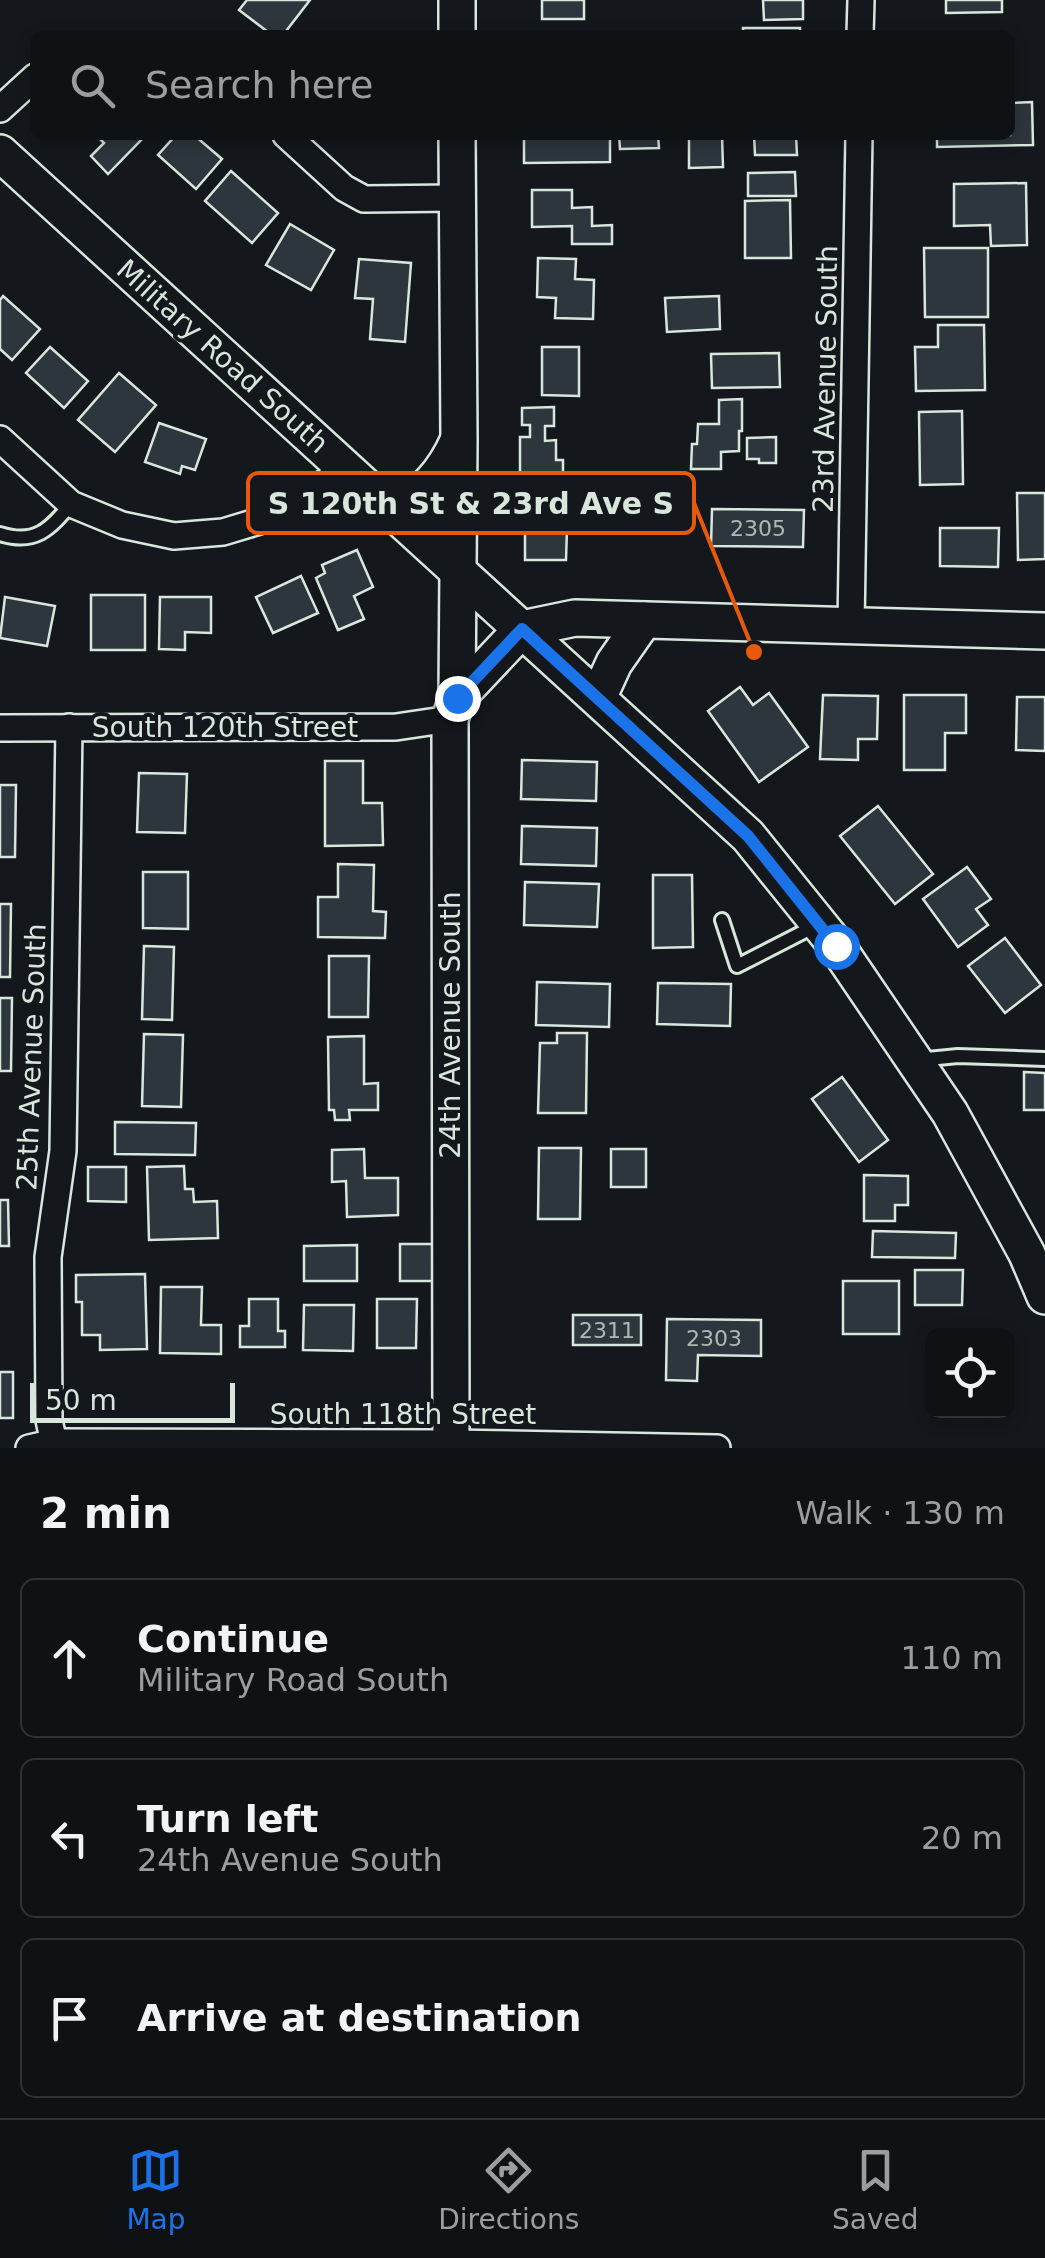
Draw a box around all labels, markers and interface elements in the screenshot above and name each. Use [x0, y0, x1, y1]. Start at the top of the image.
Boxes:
search box [30, 30, 1015, 140]
icon: search [65, 58, 120, 113]
text: Search here [145, 63, 373, 107]
street label: 23rd Avenue South [807, 245, 844, 513]
street label: Military Road South [110, 253, 335, 460]
callout: S 120th St & 23rd Ave S [248, 473, 694, 533]
text: S 120th St & 23rd Ave S [268, 486, 674, 521]
house number: 2305 [730, 516, 786, 541]
route end [435, 676, 481, 722]
street label: South 120th Street [92, 711, 358, 744]
street label: 24th Avenue South [434, 891, 467, 1159]
street label: 25th Avenue South [10, 923, 53, 1191]
route start [814, 924, 860, 970]
house number: 2311 [579, 1318, 635, 1343]
house number: 2303 [686, 1326, 742, 1351]
map controls [925, 1328, 1015, 1418]
button: locate [925, 1328, 1015, 1418]
scale bar [30, 1378, 235, 1422]
text: 50 m [45, 1384, 117, 1417]
street label: South 118th Street [270, 1398, 536, 1431]
text: 2 min [40, 1489, 172, 1538]
text: Walk · 130 m [795, 1494, 1005, 1532]
text: Continue [137, 1617, 329, 1661]
icon: ahead [42, 1631, 97, 1686]
text: 110 m [901, 1639, 1003, 1677]
text: Military Road South [137, 1661, 449, 1699]
text: Turn left [137, 1797, 318, 1841]
icon: left [42, 1811, 97, 1866]
text: 20 m [921, 1819, 1003, 1857]
text: 24th Avenue South [137, 1841, 443, 1879]
icon: arrive [42, 1991, 97, 2046]
text: Arrive at destination [137, 1996, 582, 2040]
tab: Map [126, 2143, 185, 2236]
tab: Directions [438, 2143, 579, 2236]
tab: Saved [832, 2143, 919, 2236]

